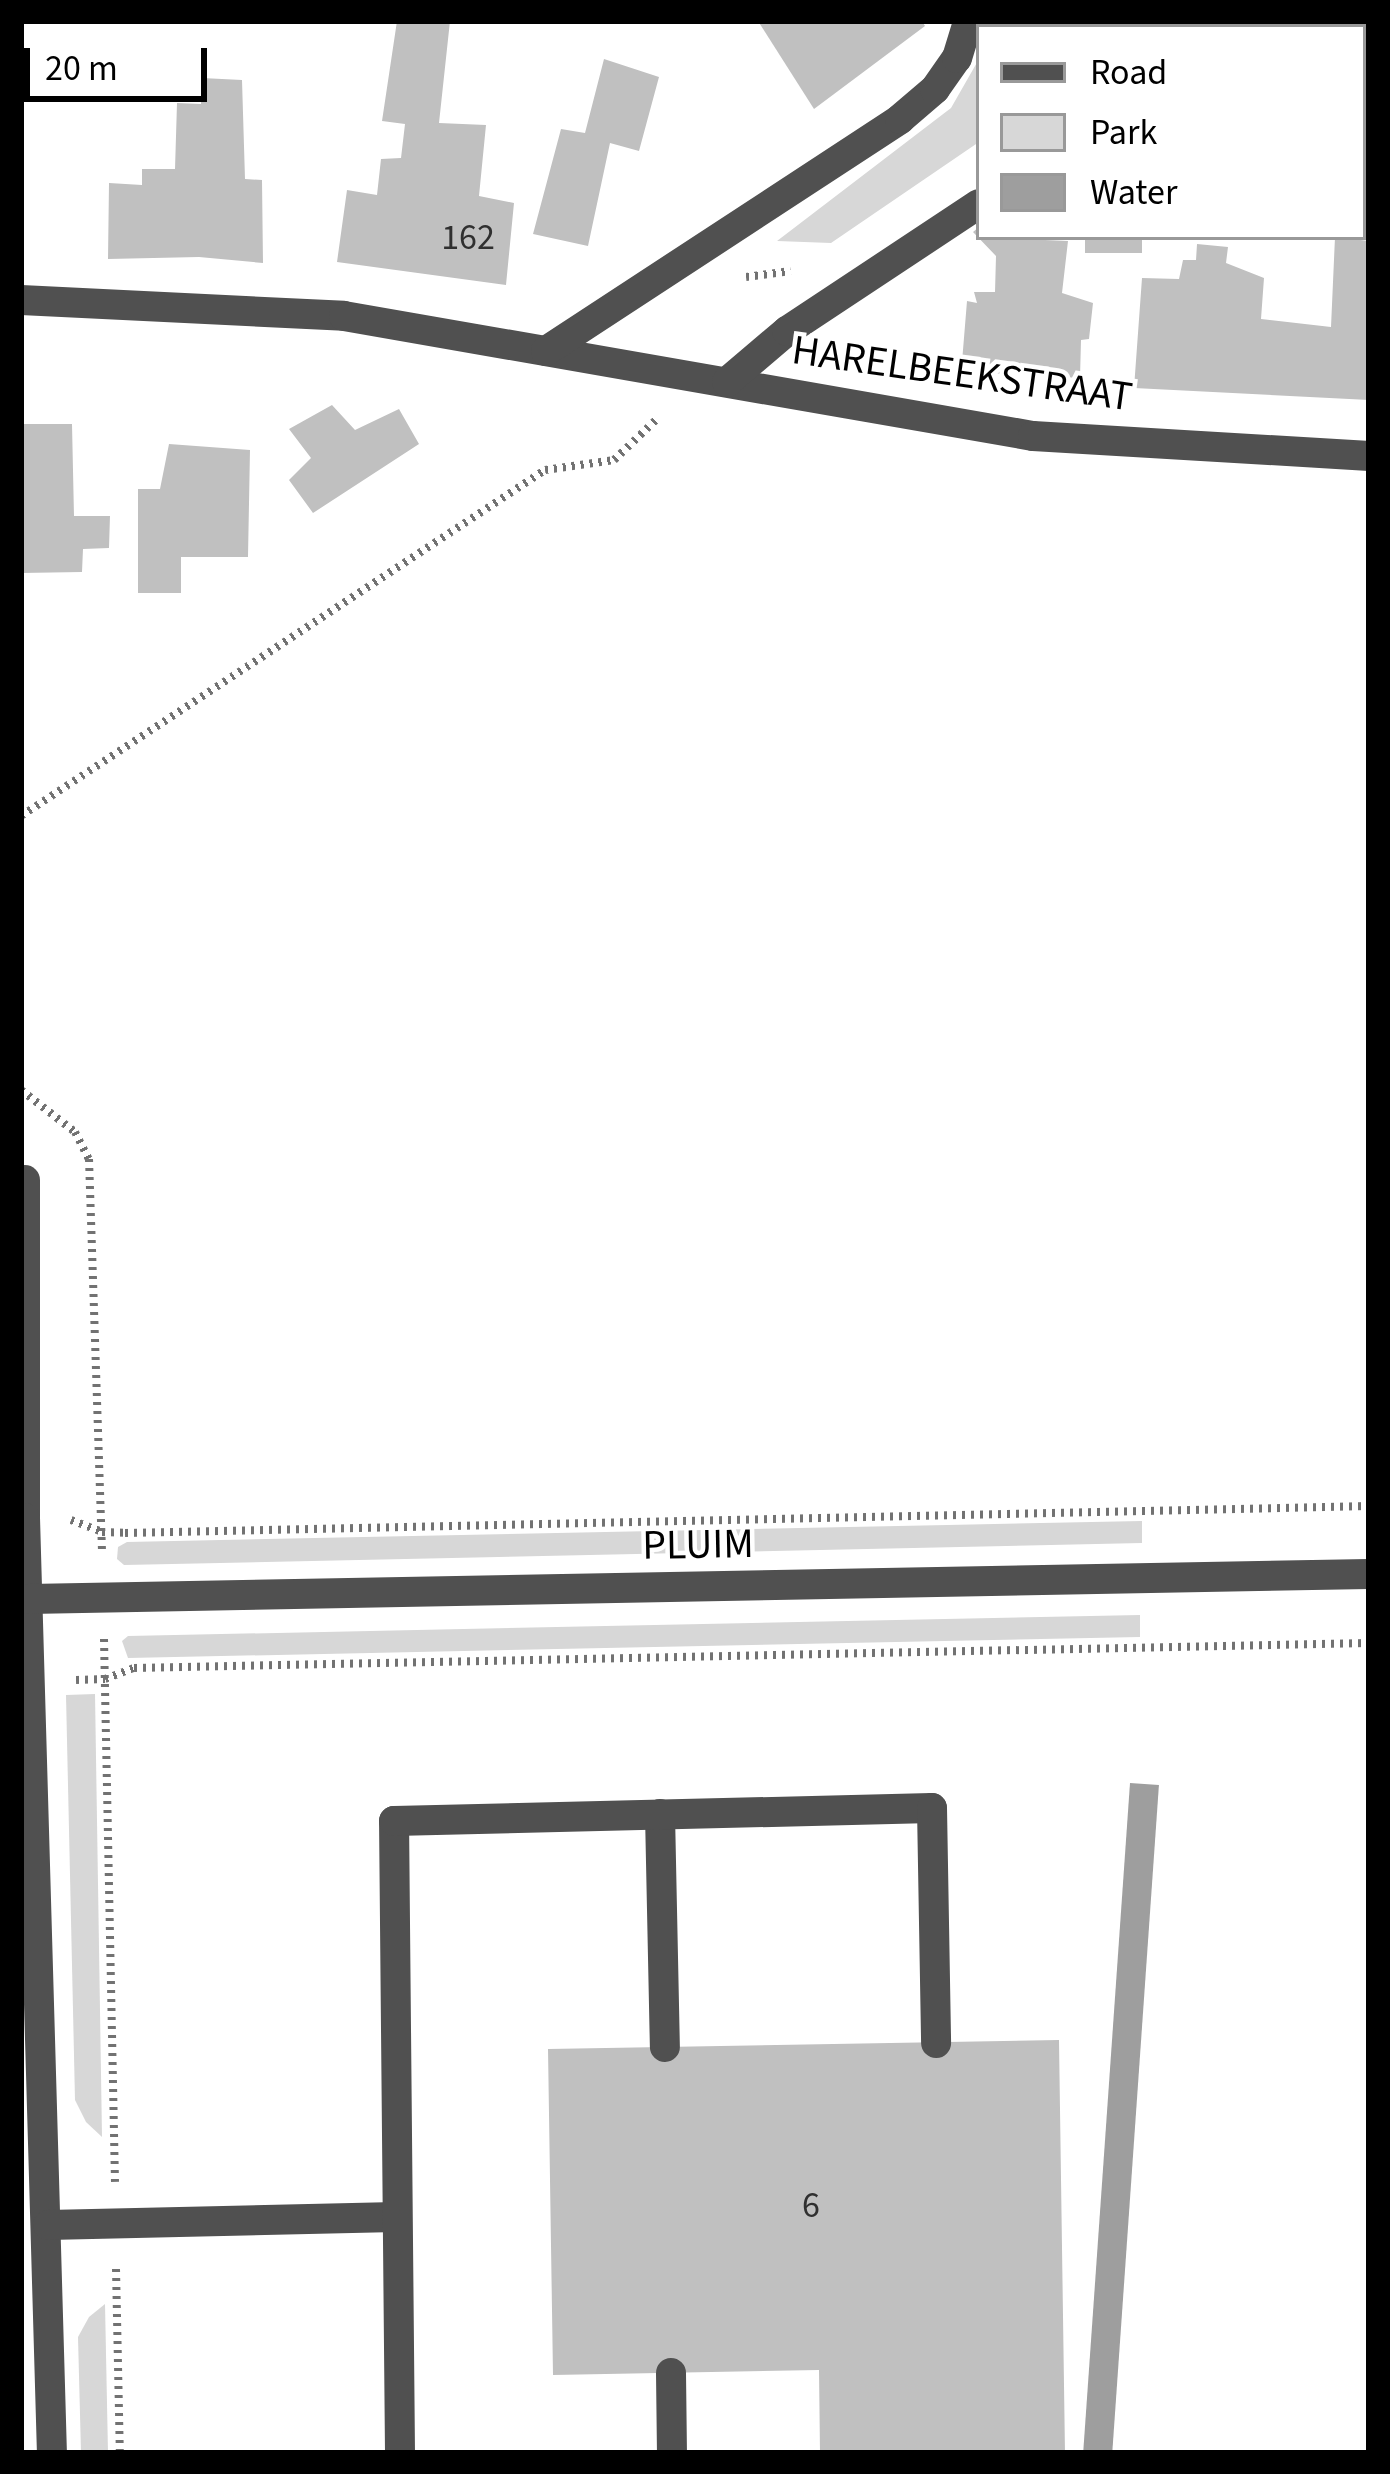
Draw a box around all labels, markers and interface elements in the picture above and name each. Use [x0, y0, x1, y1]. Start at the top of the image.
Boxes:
scale bar [30, 24, 213, 98]
legend [976, 24, 1366, 240]
text: 20 m [45, 43, 118, 94]
text: Road [1090, 47, 1167, 98]
text: Park [1090, 107, 1157, 158]
text: Water [1090, 167, 1177, 218]
house number: 162 [441, 216, 495, 260]
street label: HARELBEEKSTRAAT [789, 325, 1135, 423]
street label: PLUIM [642, 1519, 754, 1571]
house number: 6 [802, 2184, 820, 2228]

